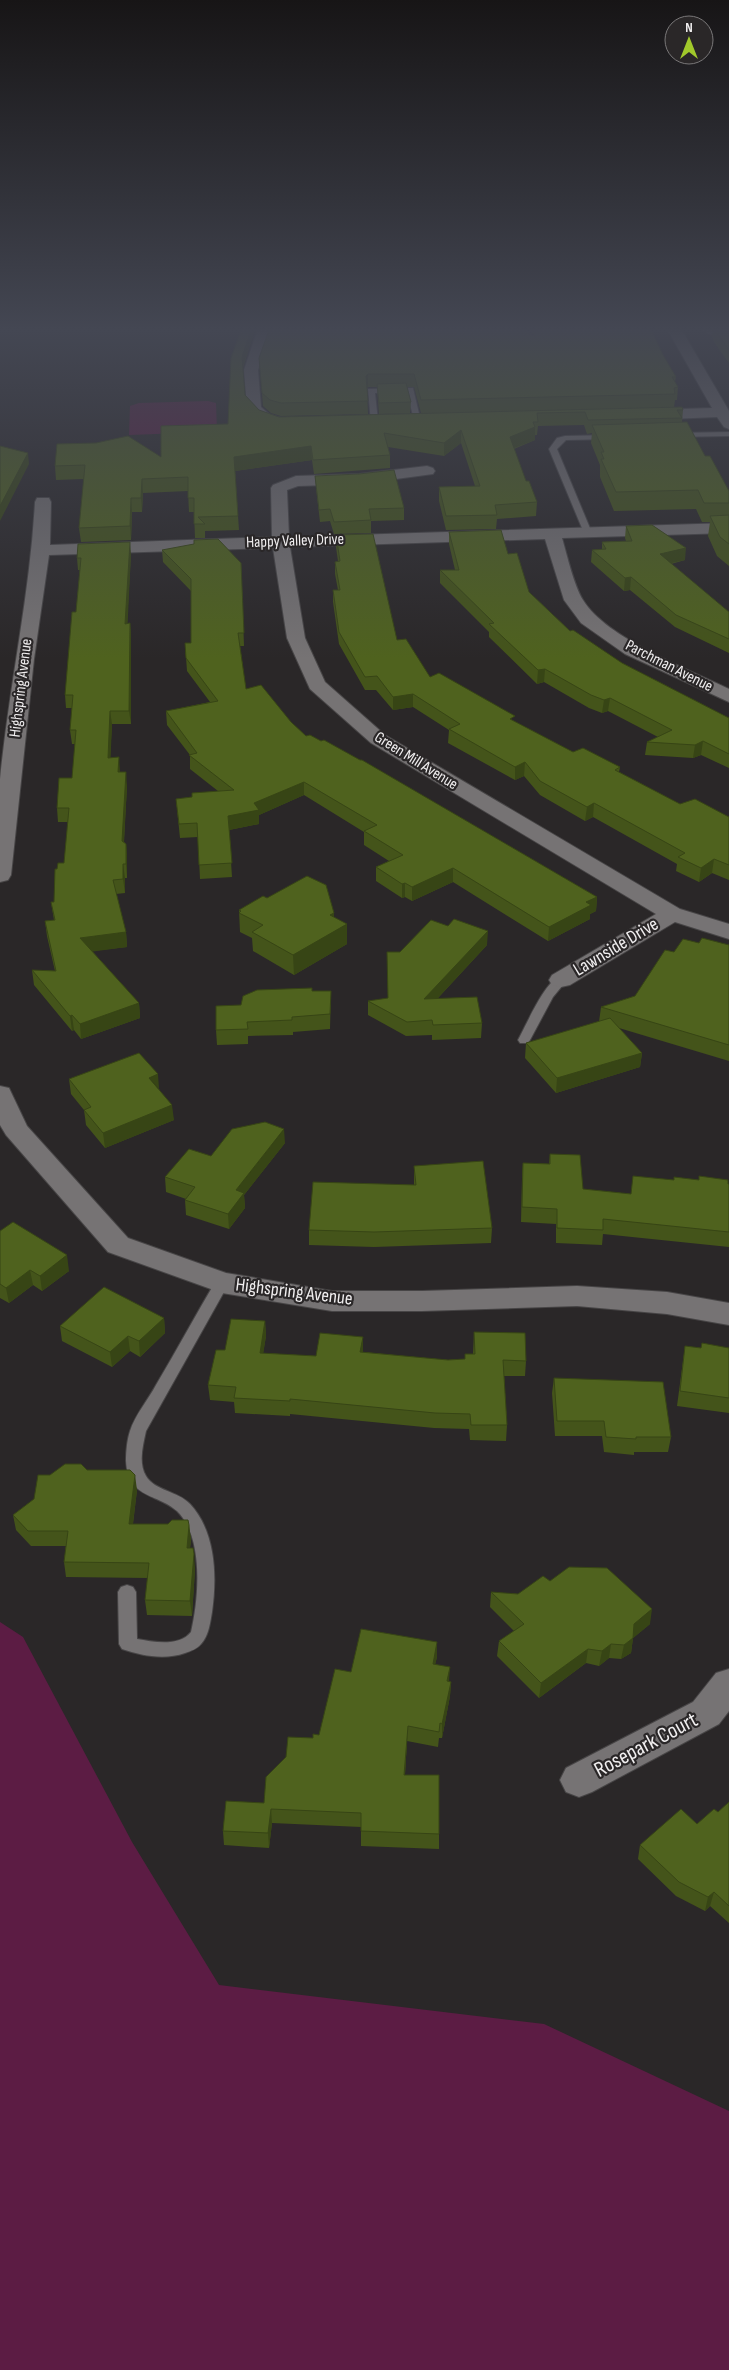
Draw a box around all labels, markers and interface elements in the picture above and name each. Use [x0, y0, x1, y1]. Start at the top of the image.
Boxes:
north arrow [664, 15, 714, 65]
text: N [685, 19, 693, 36]
street label: Happy Valley Drive [246, 530, 344, 552]
street label: Parchman Avenue [622, 636, 716, 696]
street label: Highspring Avenue [6, 638, 36, 738]
street label: Green Mill Avenue [371, 728, 461, 794]
street label: Lawnside Drive [569, 913, 663, 981]
street label: Highspring Avenue [234, 1273, 354, 1311]
street label: Rosepark Court [589, 1706, 703, 1784]

